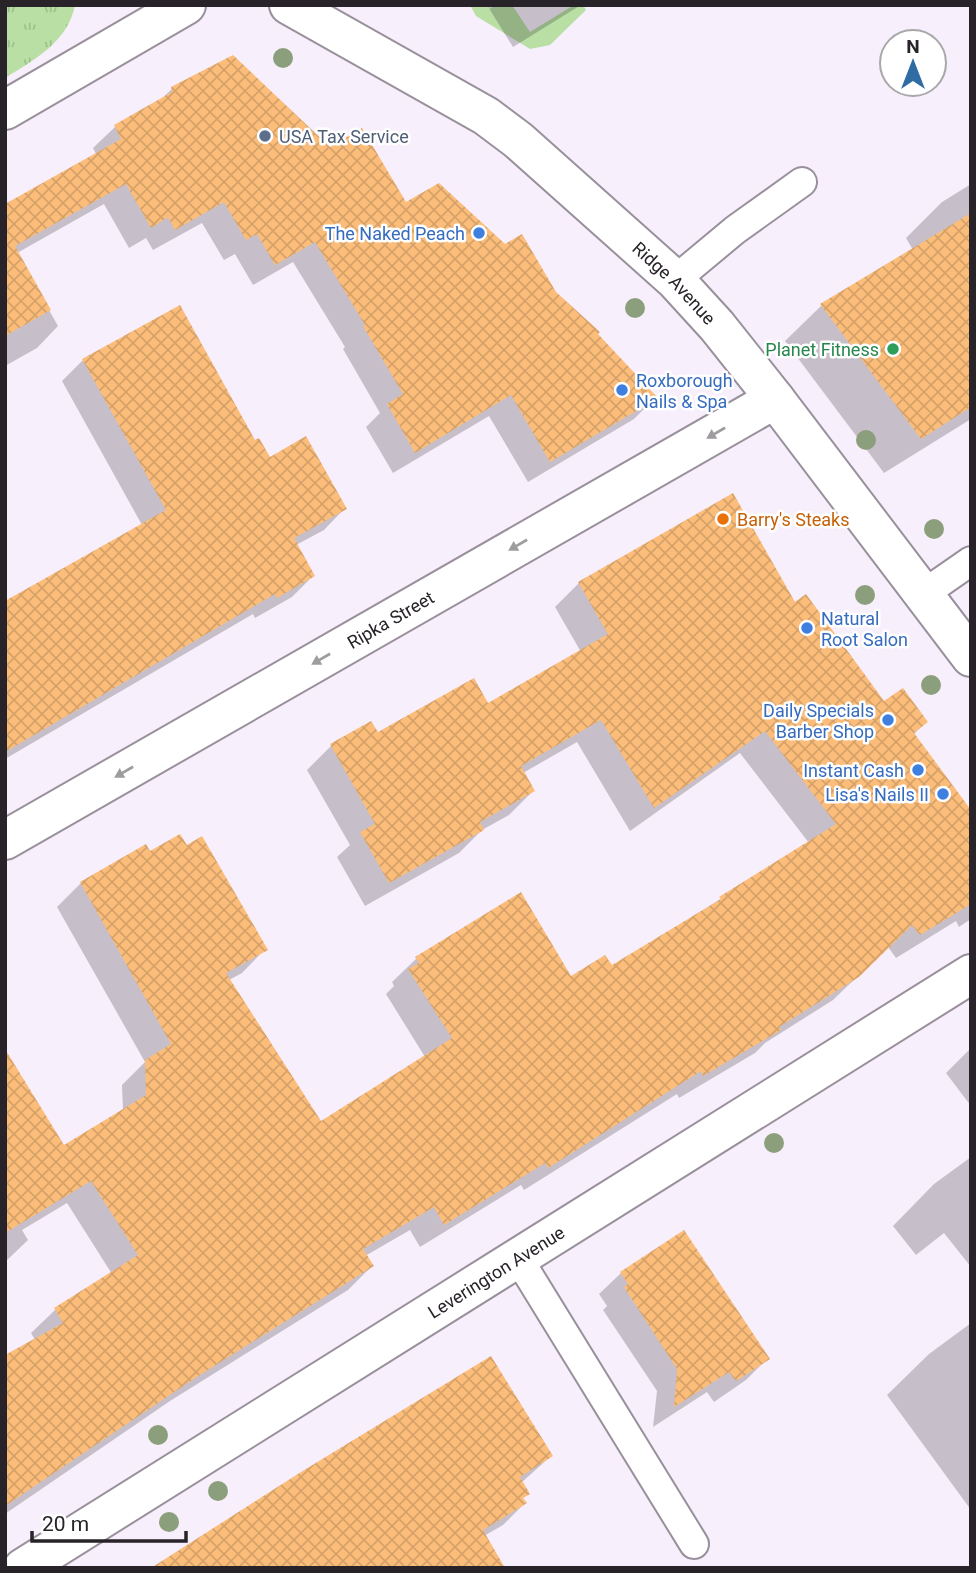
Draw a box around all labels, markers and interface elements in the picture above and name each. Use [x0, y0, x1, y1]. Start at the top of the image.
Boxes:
north arrow [878, 28, 948, 98]
text: N [906, 35, 920, 58]
place label: USA Tax Service [279, 126, 409, 147]
marker: USA Tax Service [257, 128, 273, 144]
place label: The Naked Peach [325, 223, 465, 244]
marker: The Naked Peach [471, 225, 487, 241]
street label: Ridge Avenue [629, 237, 720, 328]
place label: Planet Fitness [765, 339, 879, 360]
marker: Planet Fitness [885, 341, 901, 357]
place label: Roxborough Nails & Spa [636, 370, 733, 412]
marker: Roxborough Nails & Spa [614, 382, 630, 398]
one-way arrow [706, 427, 725, 439]
place label: Barry's Steaks [737, 509, 850, 530]
marker: Barry's Steaks [715, 511, 731, 527]
one-way arrow [508, 539, 528, 551]
street label: Ripka Street [343, 586, 437, 652]
place label: Natural Root Salon [821, 608, 908, 650]
marker: Natural Root Salon [799, 620, 815, 636]
one-way arrow [311, 653, 330, 665]
place label: Daily Specials Barber Shop [763, 700, 874, 742]
marker: Daily Specials Barber Shop [880, 712, 896, 728]
place label: Instant Cash [803, 760, 904, 781]
marker: Instant Cash [910, 762, 926, 778]
one-way arrow [114, 766, 133, 778]
place label: Lisa's Nails II [825, 784, 929, 805]
marker: Lisa's Nails II [935, 786, 951, 802]
street label: Leverington Avenue [424, 1221, 568, 1322]
scale bar [32, 1500, 186, 1544]
text: 20 m [42, 1512, 89, 1536]

